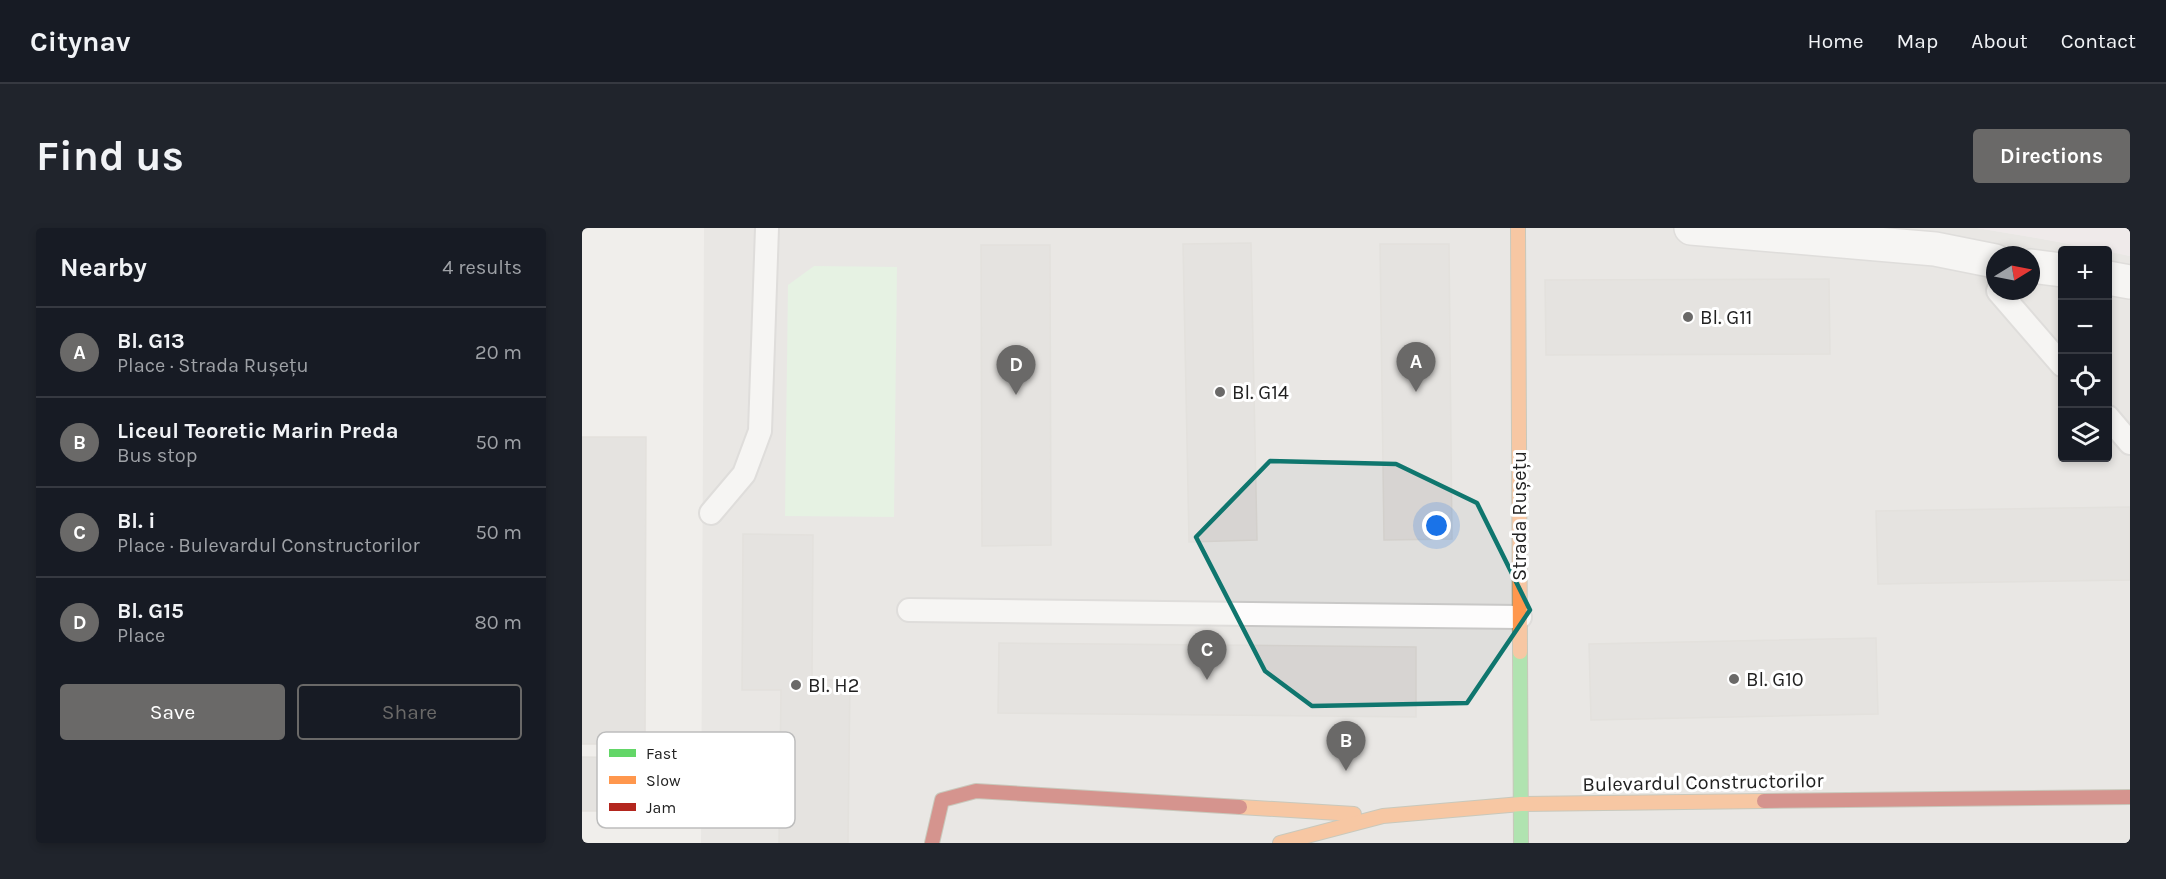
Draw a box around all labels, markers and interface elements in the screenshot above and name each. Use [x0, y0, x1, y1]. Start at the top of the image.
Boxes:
text: Citynav [30, 25, 130, 58]
text: Home [1808, 29, 1864, 53]
text: Map [1897, 29, 1938, 53]
text: About [1971, 29, 2028, 53]
text: Contact [2061, 29, 2136, 53]
button: Directions [1973, 129, 2130, 183]
text: Find us [36, 131, 184, 181]
north arrow [1986, 246, 2040, 300]
map controls [2058, 246, 2112, 462]
button: + [2058, 246, 2112, 300]
text: Nearby [60, 252, 147, 283]
text: 4 results [442, 256, 522, 279]
button: − [2058, 300, 2112, 354]
place label: Bl. G11 [1700, 306, 1752, 329]
marker: Bl. G11 [1681, 310, 1695, 324]
text: Bl. G13 [117, 328, 185, 354]
text: A [73, 341, 86, 364]
text: 20 m [475, 341, 522, 364]
pin: A [1396, 342, 1436, 392]
pin: D [996, 346, 1036, 395]
text: Place · Strada Rușețu [117, 354, 309, 377]
button: locate [2058, 354, 2112, 408]
place label: Bl. G14 [1232, 381, 1289, 404]
marker: Bl. G14 [1213, 385, 1227, 399]
button: layers [2058, 408, 2112, 462]
text: Liceul Teoretic Marin Preda [117, 418, 399, 444]
text: B [73, 431, 86, 454]
text: 50 m [475, 431, 522, 454]
text: Bus stop [117, 444, 197, 467]
street label: Strada Rușețu [1508, 451, 1531, 581]
text: Bl. i [117, 508, 155, 534]
your location [1422, 511, 1451, 540]
text: C [73, 521, 86, 544]
text: 50 m [475, 521, 522, 544]
text: Place · Bulevardul Constructorilor [117, 534, 420, 557]
text: Bl. G15 [117, 598, 184, 624]
text: D [73, 611, 86, 634]
text: 80 m [474, 611, 522, 634]
text: Place [117, 624, 165, 647]
pin: C [1188, 630, 1226, 680]
place label: Bl. G10 [1746, 668, 1804, 691]
marker: Bl. G10 [1727, 672, 1741, 686]
place label: Bl. H2 [808, 674, 859, 697]
marker: Bl. H2 [789, 678, 803, 692]
button: Save [60, 684, 285, 740]
button: Share [297, 684, 522, 740]
pin: B [1326, 722, 1365, 771]
legend [597, 732, 795, 828]
text: Fast [646, 744, 677, 763]
street label: Bulevardul Constructorilor [1582, 769, 1825, 796]
text: Slow [646, 771, 681, 790]
text: Jam [646, 798, 676, 817]

